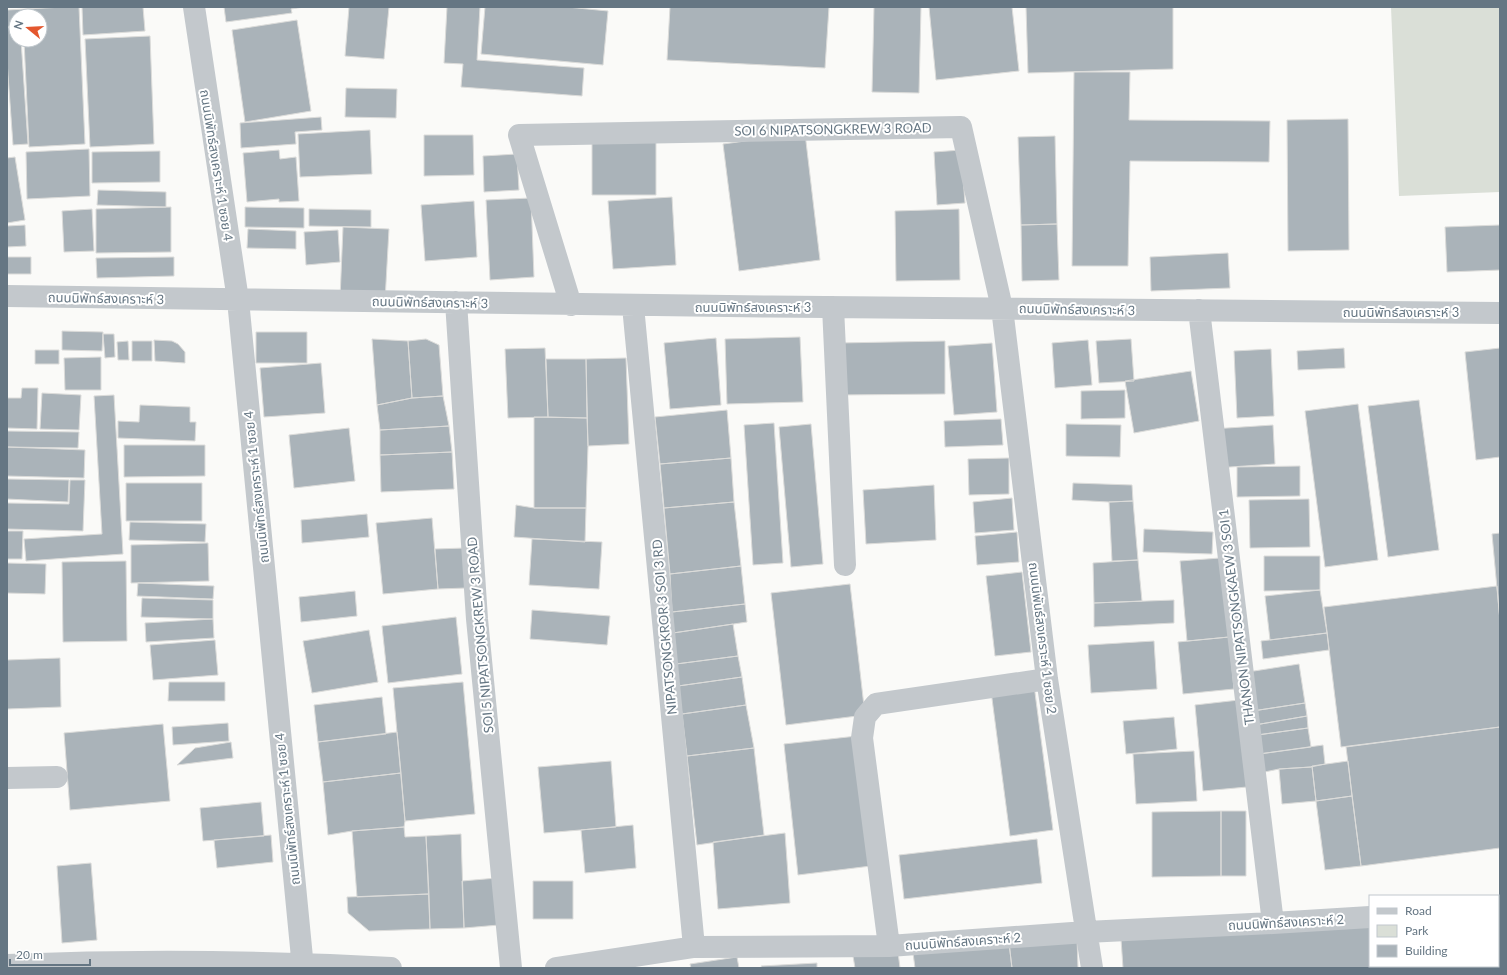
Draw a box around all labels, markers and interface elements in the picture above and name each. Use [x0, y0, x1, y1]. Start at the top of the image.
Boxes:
north arrow [8, 8, 48, 48]
text: N [11, 19, 26, 31]
street label: ถนนนิพัทธ์สงเคราะห์ 1 ซอย 4 [197, 88, 237, 242]
street label: SOI 6 NIPATSONGKREW 3 ROAD [734, 119, 932, 139]
street label: ถนนนิพัทธ์สงเคราะห์ 3 [48, 289, 164, 307]
street label: ถนนนิพัทธ์สงเคราะห์ 3 [372, 293, 488, 311]
street label: ถนนนิพัทธ์สงเคราะห์ 3 [695, 299, 811, 315]
street label: ถนนนิพัทธ์สงเคราะห์ 3 [1019, 300, 1135, 318]
street label: ถนนนิพัทธ์สงเคราะห์ 3 [1343, 304, 1459, 320]
street label: ถนนนิพัทธ์สงเคราะห์ 1 ซอย 4 [240, 410, 272, 564]
street label: THANON NIPATSONGKAEW 3 SOI 1 [1215, 508, 1257, 726]
street label: SOI 5 NIPATSONGKREW 3 ROAD [463, 536, 497, 734]
street label: NIPATSONGKROR 3 SOI 3 RD [648, 539, 680, 715]
street label: ถนนนิพันธ์สงเคราะห์ 1 ซอย 2 [1026, 561, 1060, 715]
street label: ถนนนิพัทธ์สงเคราะห์ 1 ซอย 4 [271, 732, 303, 886]
legend [1369, 895, 1499, 967]
text: Road [1405, 903, 1432, 918]
street label: ถนนนิพัทธ์สงเคราะห์ 2 [1227, 911, 1345, 933]
text: Park [1405, 923, 1429, 938]
street label: ถนนนิพัทธ์สงเคราะห์ 2 [904, 929, 1022, 953]
scale bar [10, 941, 90, 967]
text: Building [1405, 943, 1448, 958]
text: 20 m [16, 947, 43, 962]

